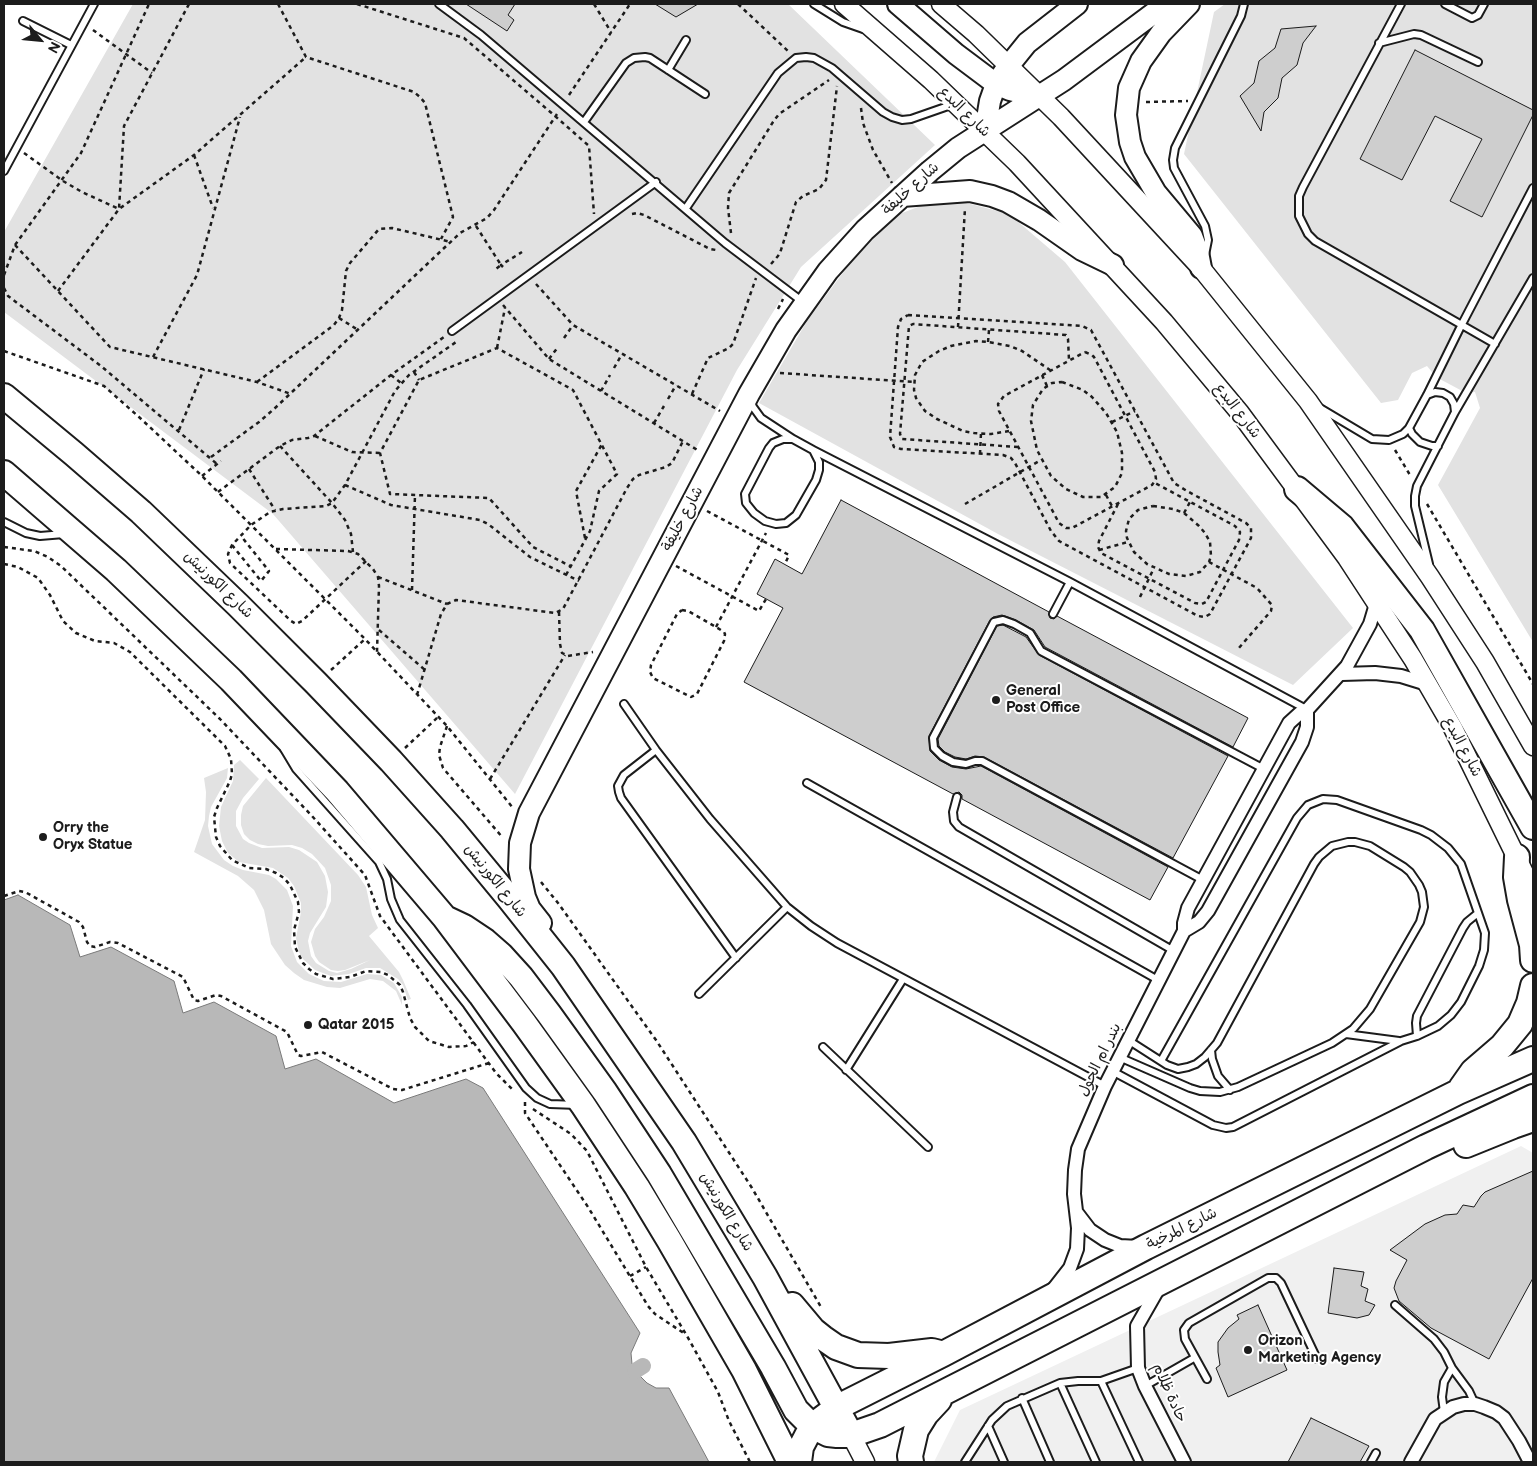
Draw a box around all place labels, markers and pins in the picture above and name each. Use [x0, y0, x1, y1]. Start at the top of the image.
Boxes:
place label: General Post Office [1006, 682, 1080, 717]
marker: General Post Office [990, 694, 1002, 706]
place label: Orry the Oryx Statue [53, 819, 132, 854]
marker: Orry the Oryx Statue [37, 831, 49, 843]
place label: Qatar 2015 [318, 1016, 394, 1034]
marker: Qatar 2015 [302, 1019, 314, 1031]
place label: Orizon Marketing Agency [1258, 1332, 1381, 1367]
marker: Orizon Marketing Agency [1242, 1344, 1254, 1356]

